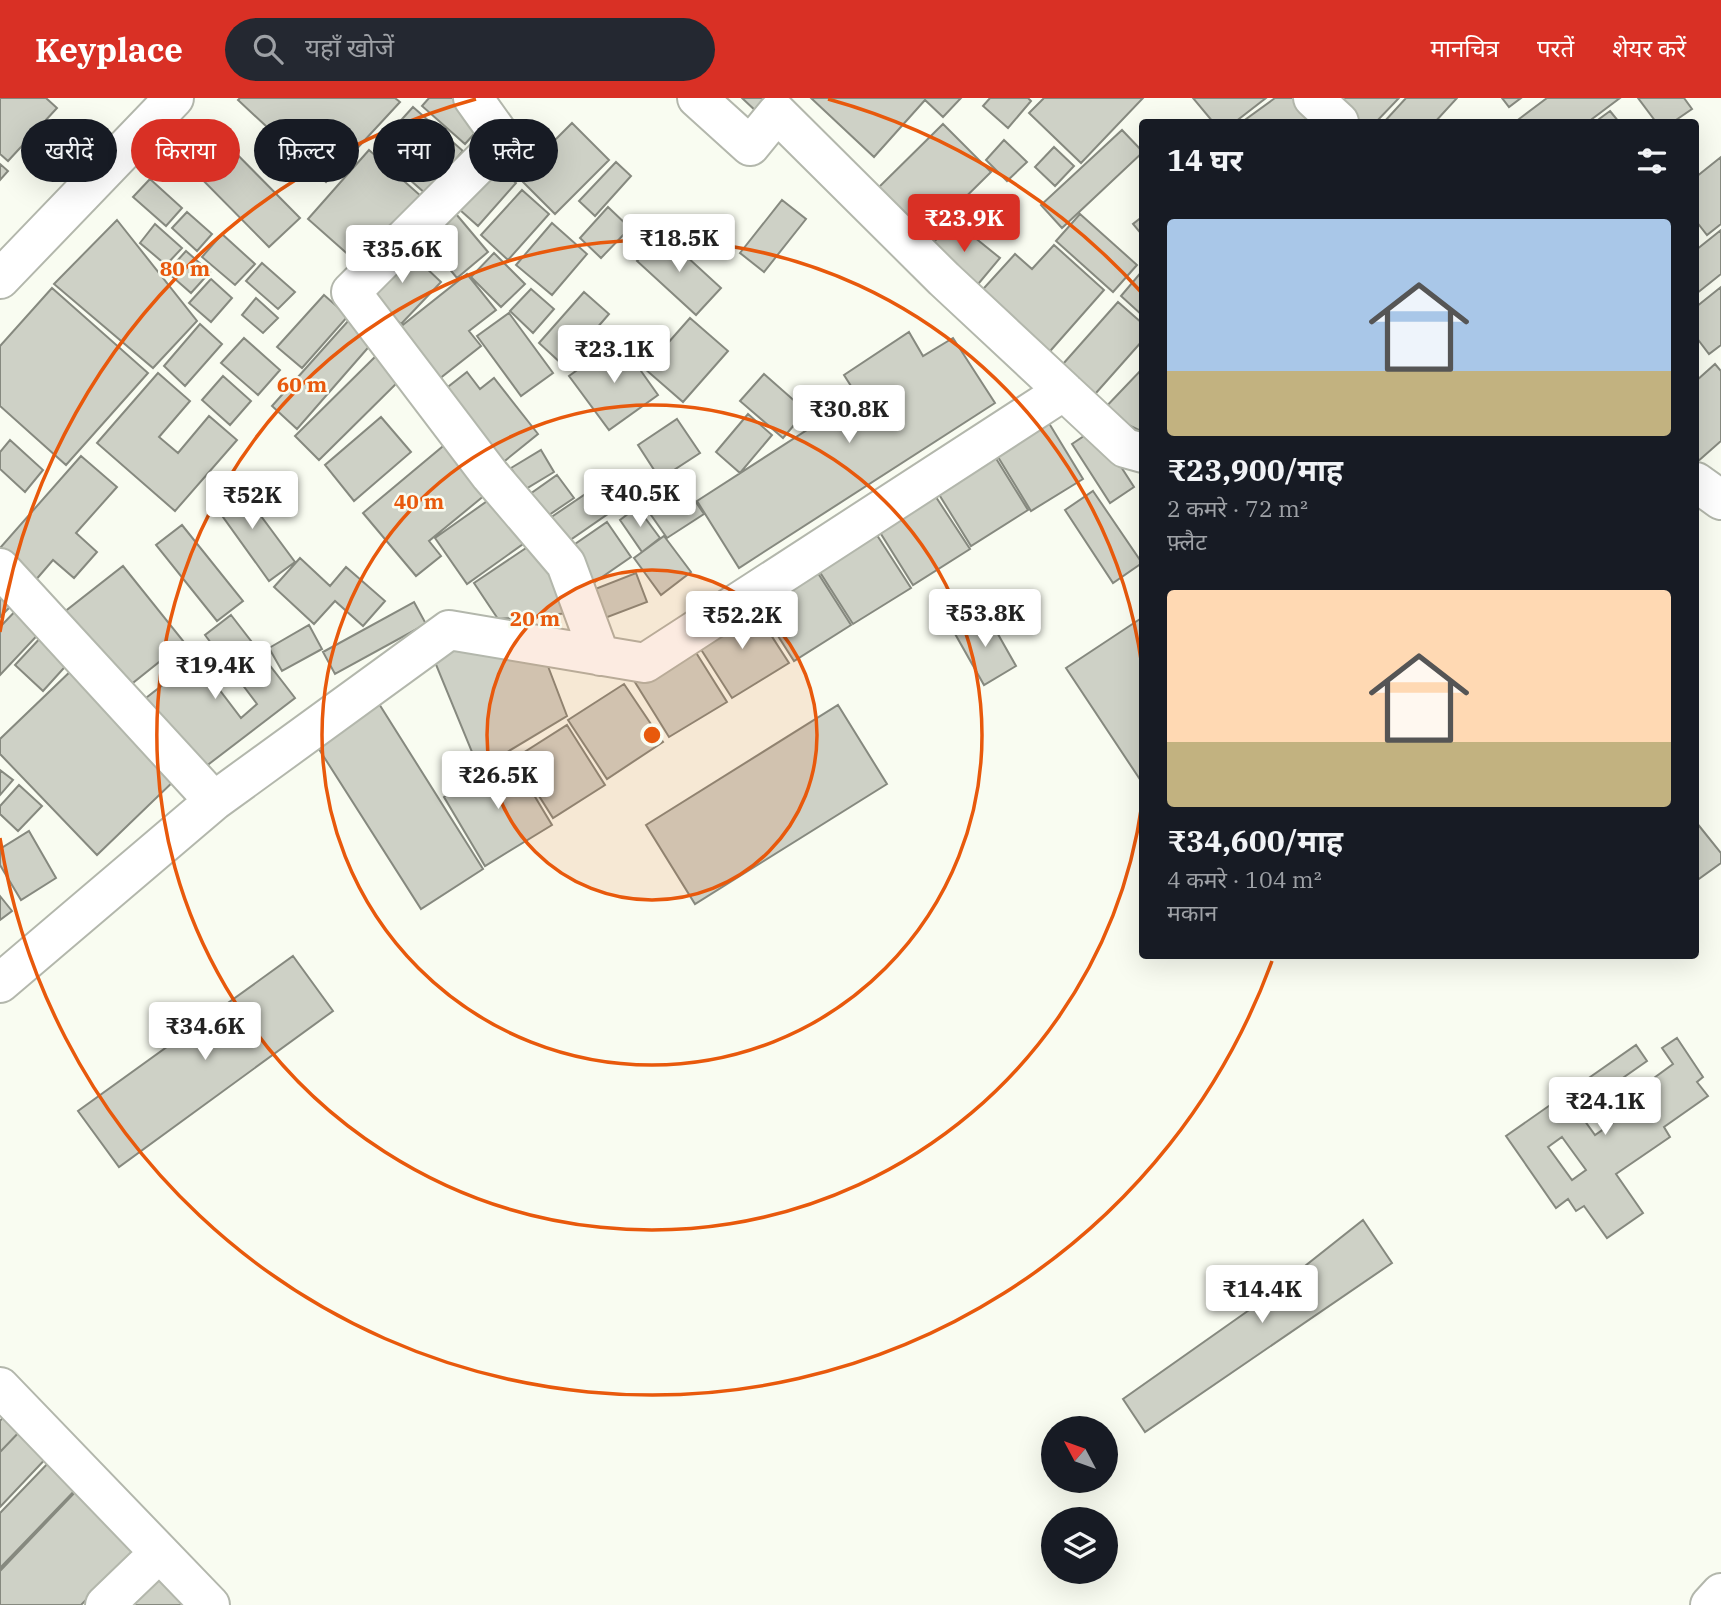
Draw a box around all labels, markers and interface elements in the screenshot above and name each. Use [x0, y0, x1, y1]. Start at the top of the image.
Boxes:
search box [225, 18, 715, 81]
text: Keyplace [35, 28, 183, 71]
icon: search [249, 30, 287, 68]
text: यहाँ खोजें [305, 30, 394, 64]
text: मानचित्र [1430, 32, 1499, 64]
text: परतें [1537, 32, 1574, 64]
text: शेयर करें [1612, 32, 1686, 64]
chip: खरीदें [21, 119, 117, 182]
chip: किराया [131, 119, 240, 182]
chip: फ़िल्टर [254, 119, 359, 182]
chip: नया [373, 119, 455, 182]
chip: फ़्लैट [469, 119, 558, 182]
text: 14 घर [1167, 140, 1243, 179]
icon: filters [1633, 142, 1671, 180]
pin: ₹23.9K [907, 194, 1021, 254]
text: ₹23.9K [924, 202, 1004, 232]
pin: ₹18.5K [622, 214, 736, 274]
text: ₹18.5K [639, 222, 719, 252]
pin: ₹35.6K [345, 226, 459, 285]
text: ₹35.6K [362, 233, 442, 263]
text: 80 m [160, 254, 210, 282]
icon: home [1356, 264, 1482, 390]
pin: ₹23.1K [557, 326, 671, 385]
text: ₹23.1K [574, 333, 654, 363]
text: 60 m [277, 370, 327, 398]
pin: ₹30.8K [792, 386, 906, 445]
text: ₹30.8K [809, 393, 889, 423]
text: ₹23,900/माह [1167, 450, 1343, 489]
pin: ₹40.5K [583, 470, 697, 529]
pin: ₹52K [211, 472, 293, 531]
text: ₹40.5K [600, 477, 680, 507]
text: ₹52K [222, 479, 282, 509]
text: 40 m [394, 487, 444, 515]
text: 2 कमरे · 72 m² [1167, 493, 1308, 523]
text: फ़्लैट [1167, 526, 1207, 556]
pin: ₹53.8K [928, 589, 1042, 649]
pin: ₹52.2K [685, 592, 799, 651]
text: ₹53.8K [945, 597, 1025, 627]
text: ₹52.2K [702, 599, 782, 629]
text: 20 m [510, 604, 560, 632]
icon: home [1356, 635, 1482, 761]
pin: ₹19.4K [158, 642, 272, 701]
text: ₹19.4K [175, 649, 255, 679]
centre of rings [640, 723, 664, 747]
pin: ₹26.5K [441, 752, 555, 811]
text: ₹26.5K [458, 759, 538, 789]
text: ₹34,600/माह [1167, 821, 1343, 860]
text: 4 कमरे · 104 m² [1167, 864, 1322, 894]
text: मकान [1167, 897, 1217, 927]
pin: ₹34.6K [148, 1002, 262, 1062]
text: ₹34.6K [165, 1010, 245, 1040]
pin: ₹24.1K [1548, 1077, 1662, 1137]
text: ₹24.1K [1565, 1085, 1645, 1115]
pin: ₹14.4K [1205, 1266, 1319, 1325]
text: ₹14.4K [1222, 1273, 1302, 1303]
north arrow [1041, 1416, 1118, 1493]
map controls [1041, 1416, 1118, 1584]
button: layers [1041, 1507, 1118, 1584]

